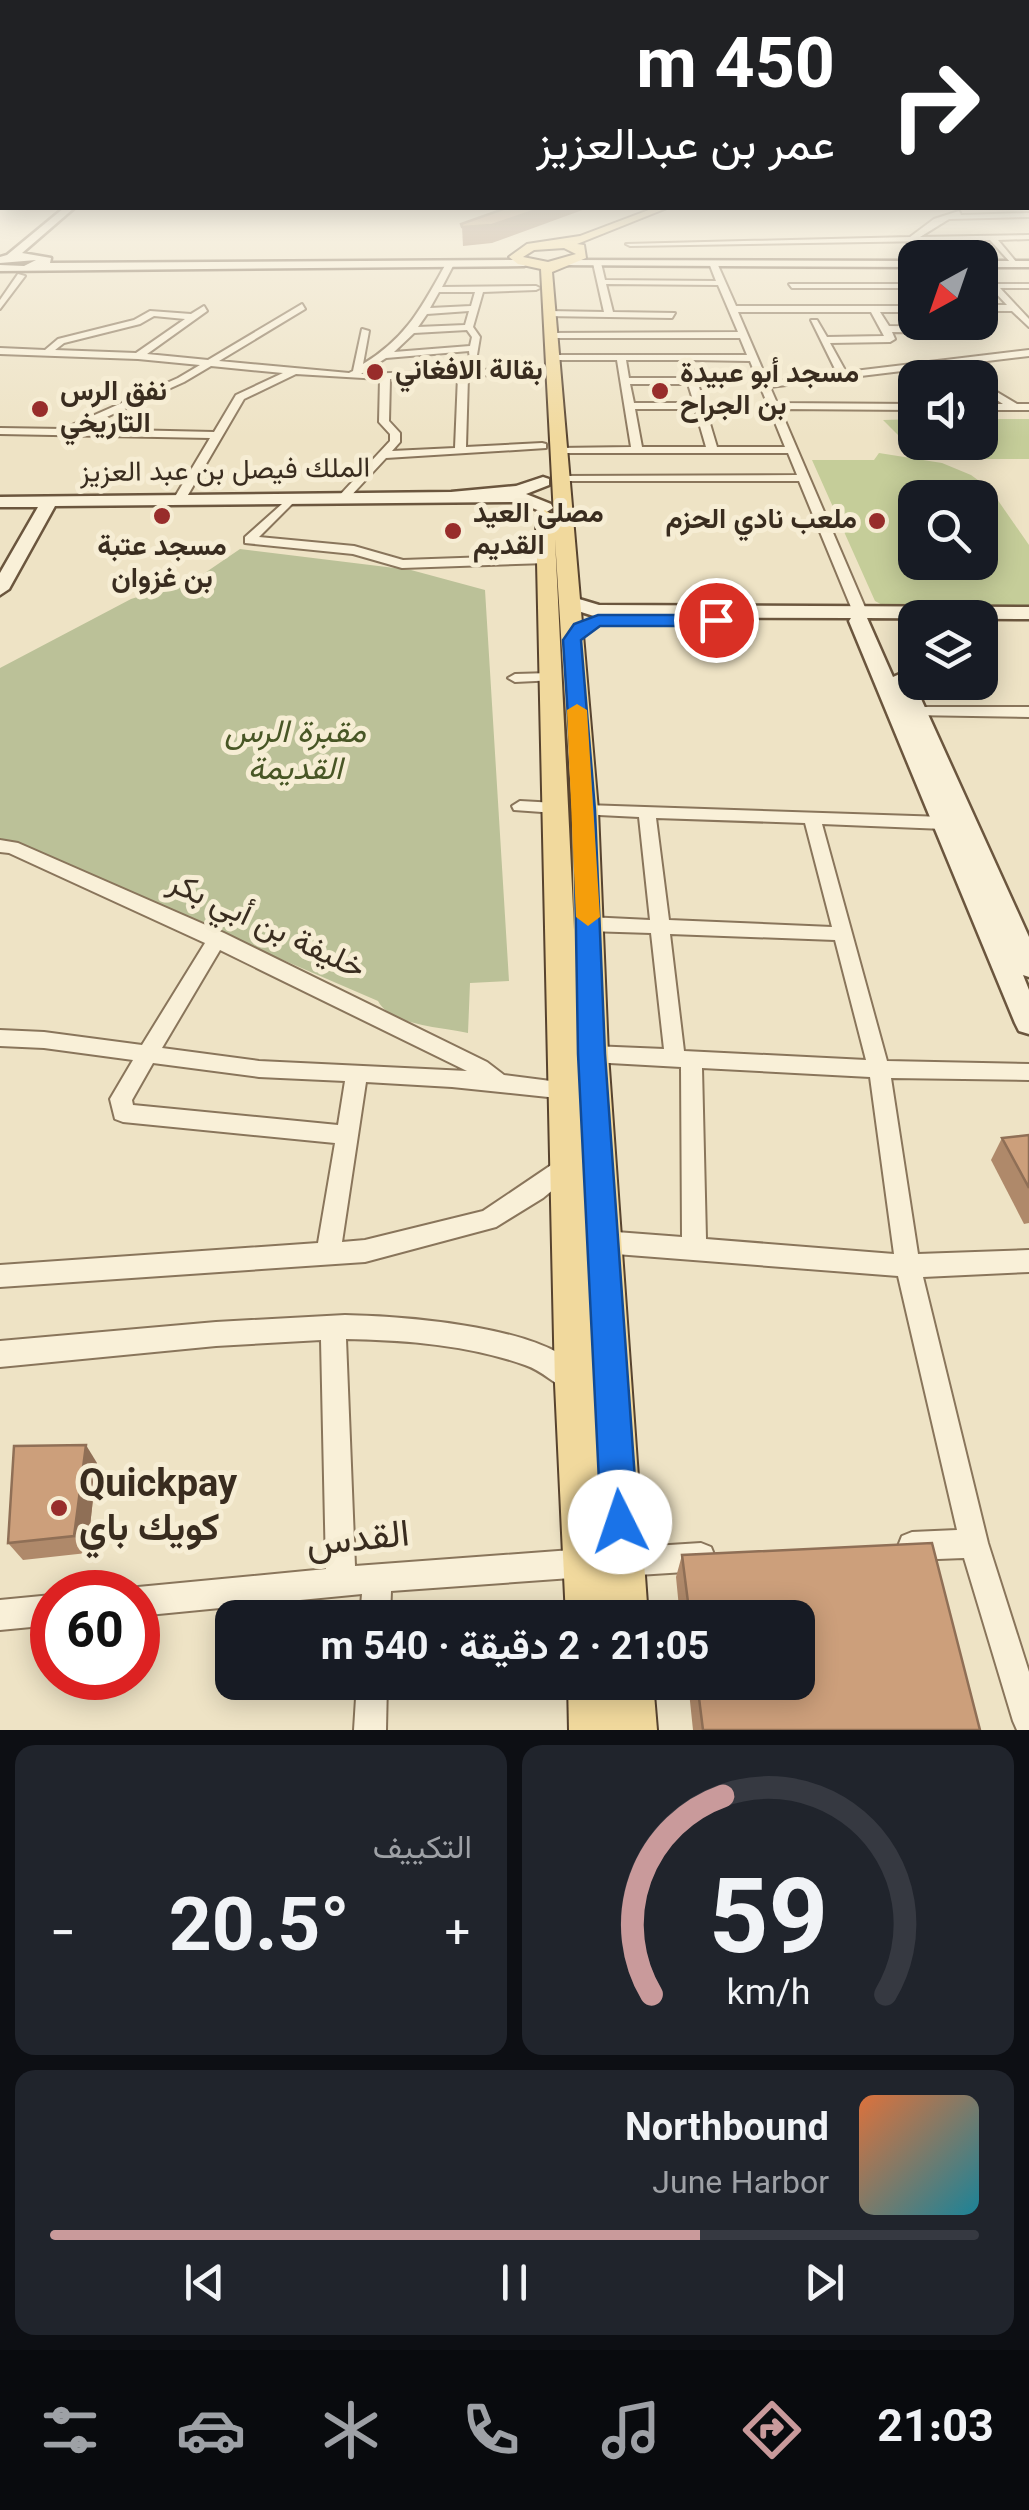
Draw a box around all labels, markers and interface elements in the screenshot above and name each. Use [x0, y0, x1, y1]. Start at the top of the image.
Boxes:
text: 450 m [636, 15, 835, 125]
icon: right [870, 40, 1000, 170]
text: عمر بن عبدالعزيز [536, 113, 835, 183]
north arrow [898, 240, 998, 340]
map controls [898, 240, 998, 700]
place label: بقالة الافغاني [395, 350, 543, 394]
place label: مسجد أبو عبيدة بن الجراح [680, 353, 859, 429]
button: sound [898, 360, 998, 460]
marker: بقالة الافغاني [364, 361, 386, 383]
place label: نفق الرس التاريخي [60, 371, 167, 447]
marker: مسجد أبو عبيدة بن الجراح [649, 380, 671, 402]
marker: نفق الرس التاريخي [29, 398, 51, 420]
street label: الملك فيصل بن عبد العزيز [78, 447, 371, 497]
button: search [898, 480, 998, 580]
place label: مصلى العيد القديم [473, 493, 604, 569]
place label: ملعب نادي الحزم [665, 499, 857, 543]
marker: مسجد عتبة بن غزوان [151, 505, 173, 527]
marker: ملعب نادي الحزم [866, 510, 888, 532]
marker: مصلى العيد القديم [442, 520, 464, 542]
place label: مسجد عتبة بن غزوان [97, 526, 227, 602]
pin [674, 578, 759, 663]
icon: arrive [689, 593, 744, 648]
button: layers [898, 600, 998, 700]
park label: مقبرة الرس القديمة [224, 709, 367, 796]
street label: خليفة بن أبي بكر [158, 859, 373, 995]
place label: Quickpay كويك باي [79, 1457, 238, 1560]
position arrow [568, 1470, 672, 1574]
marker: Quickpay كويك باي [48, 1497, 70, 1519]
street label: القدس [303, 1506, 413, 1576]
speed limit sign: 60 [30, 1570, 160, 1700]
text: 21:05 · 2 دقيقة · 540 m [321, 1620, 709, 1679]
text: التكييف [373, 1825, 472, 1875]
text: 59 [708, 1845, 828, 2008]
text: 20.5° [169, 1873, 349, 1990]
text: − [50, 1890, 76, 1976]
text: + [442, 1890, 472, 1976]
text: km/h [726, 1967, 810, 2023]
text: Northbound [625, 2101, 829, 2160]
text: June Harbor [652, 2160, 829, 2210]
icon: previous [177, 2255, 232, 2310]
icon: pause [487, 2255, 542, 2310]
icon: next [797, 2255, 852, 2310]
icon: filters [35, 2395, 105, 2465]
icon: car [176, 2395, 246, 2465]
icon: climate [316, 2395, 386, 2465]
icon: phone [456, 2395, 526, 2465]
icon: music [596, 2395, 666, 2465]
icon: directions [737, 2395, 807, 2465]
text: 21:03 [877, 2395, 994, 2465]

